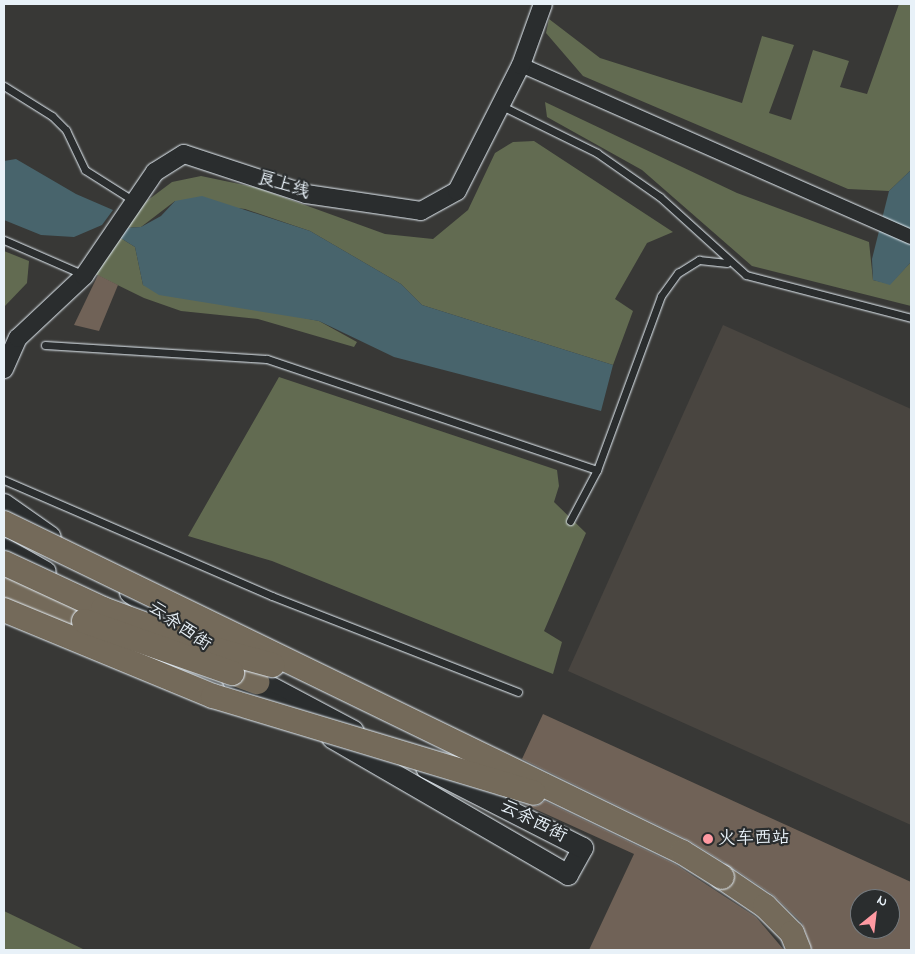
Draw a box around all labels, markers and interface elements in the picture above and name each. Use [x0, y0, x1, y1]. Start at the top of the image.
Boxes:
street label: 良上线 [254, 168, 312, 204]
street label: 云余西街 [143, 598, 215, 656]
street label: 云余西街 [496, 796, 570, 848]
place label: 火车西站 [718, 828, 790, 850]
marker: 火车西站 [702, 833, 714, 845]
north arrow [850, 889, 900, 939]
text: N [873, 890, 891, 913]

